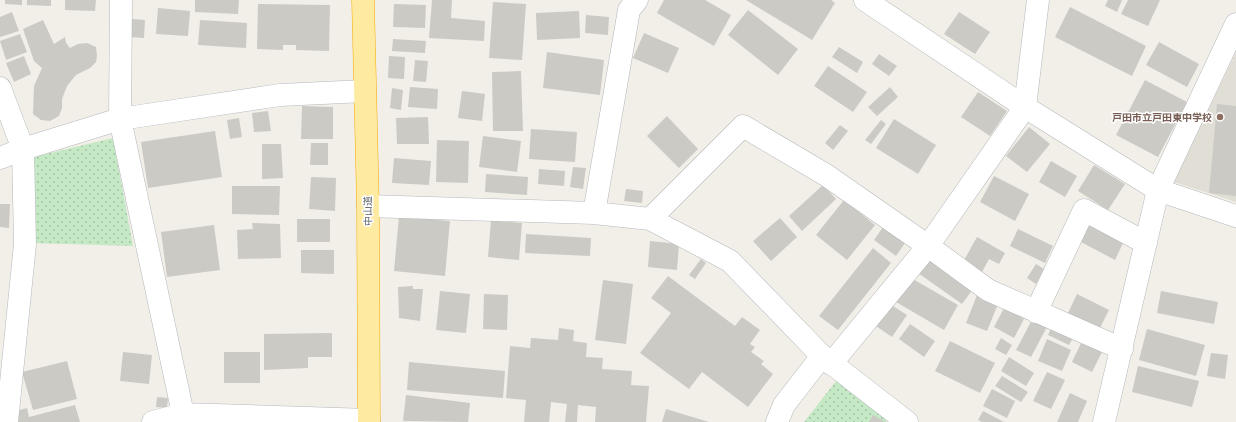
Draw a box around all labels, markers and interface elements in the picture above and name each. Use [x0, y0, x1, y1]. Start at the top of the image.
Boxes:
place label: 戸田市立戸田東中学校 [1112, 112, 1212, 123]
marker: 戸田市立戸田東中学校 [1215, 112, 1225, 122]
street label: 中山道 [362, 196, 374, 226]

